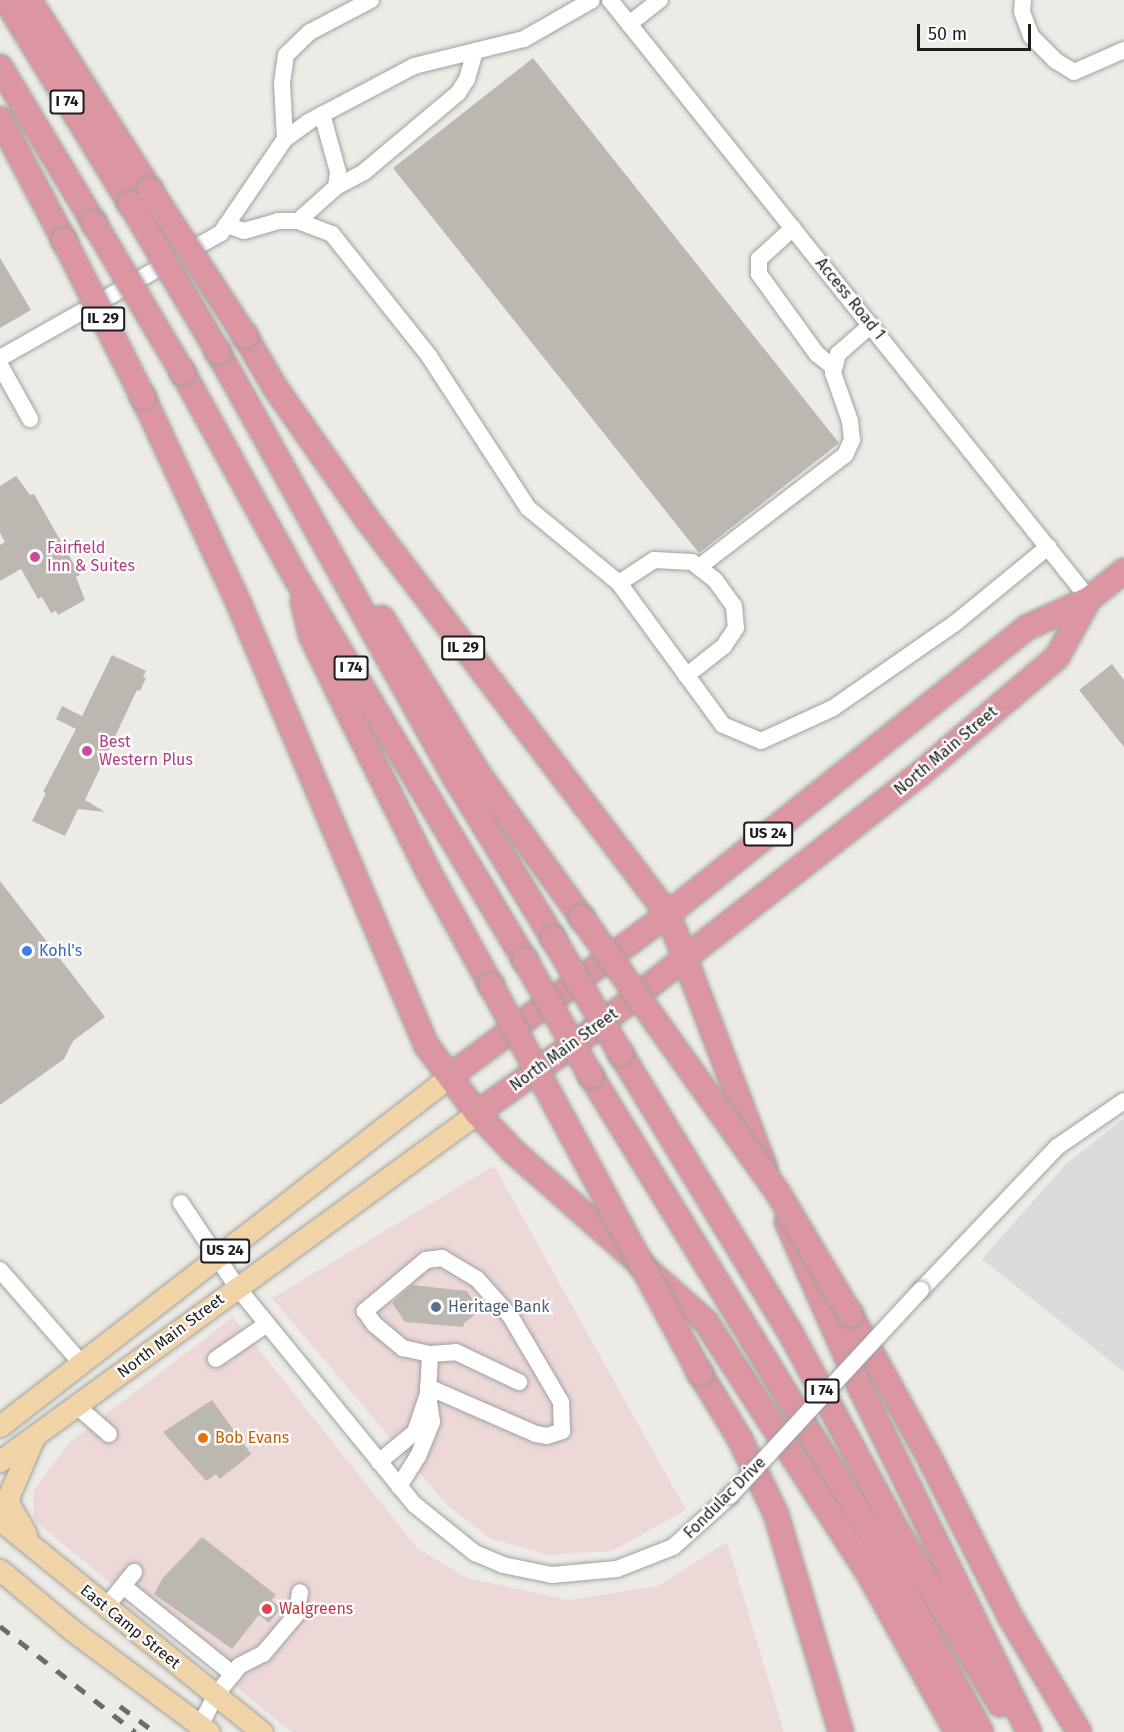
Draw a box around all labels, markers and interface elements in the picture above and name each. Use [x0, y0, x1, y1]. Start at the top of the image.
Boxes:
scale bar [920, 12, 1034, 50]
text: 50 m [928, 23, 967, 45]
road number: I 74 [49, 90, 85, 114]
street label: Access Road 1 [811, 254, 889, 344]
road number: IL 29 [80, 307, 126, 331]
place label: Fairfield Inn & Suites [47, 538, 135, 576]
marker: Fairfield Inn & Suites [28, 550, 42, 564]
road number: IL 29 [440, 636, 486, 660]
road number: I 74 [333, 656, 369, 680]
street label: North Main Street [891, 702, 1001, 800]
place label: Best Western Plus [99, 732, 193, 770]
marker: Best Western Plus [80, 744, 94, 758]
road number: US 24 [742, 822, 794, 846]
place label: Kohl's [39, 941, 82, 961]
marker: Kohl's [20, 944, 34, 958]
street label: North Main Street [506, 1004, 622, 1096]
road number: US 24 [200, 1239, 250, 1263]
street label: North Main Street [114, 1290, 228, 1382]
place label: Heritage Bank [448, 1297, 550, 1317]
marker: Heritage Bank [429, 1300, 443, 1314]
road number: I 74 [804, 1379, 840, 1403]
place label: Bob Evans [215, 1428, 289, 1448]
marker: Bob Evans [196, 1431, 210, 1445]
street label: Fondulac Drive [680, 1453, 770, 1543]
street label: East Camp Street [76, 1581, 184, 1673]
place label: Walgreens [279, 1599, 353, 1619]
marker: Walgreens [260, 1602, 274, 1616]

